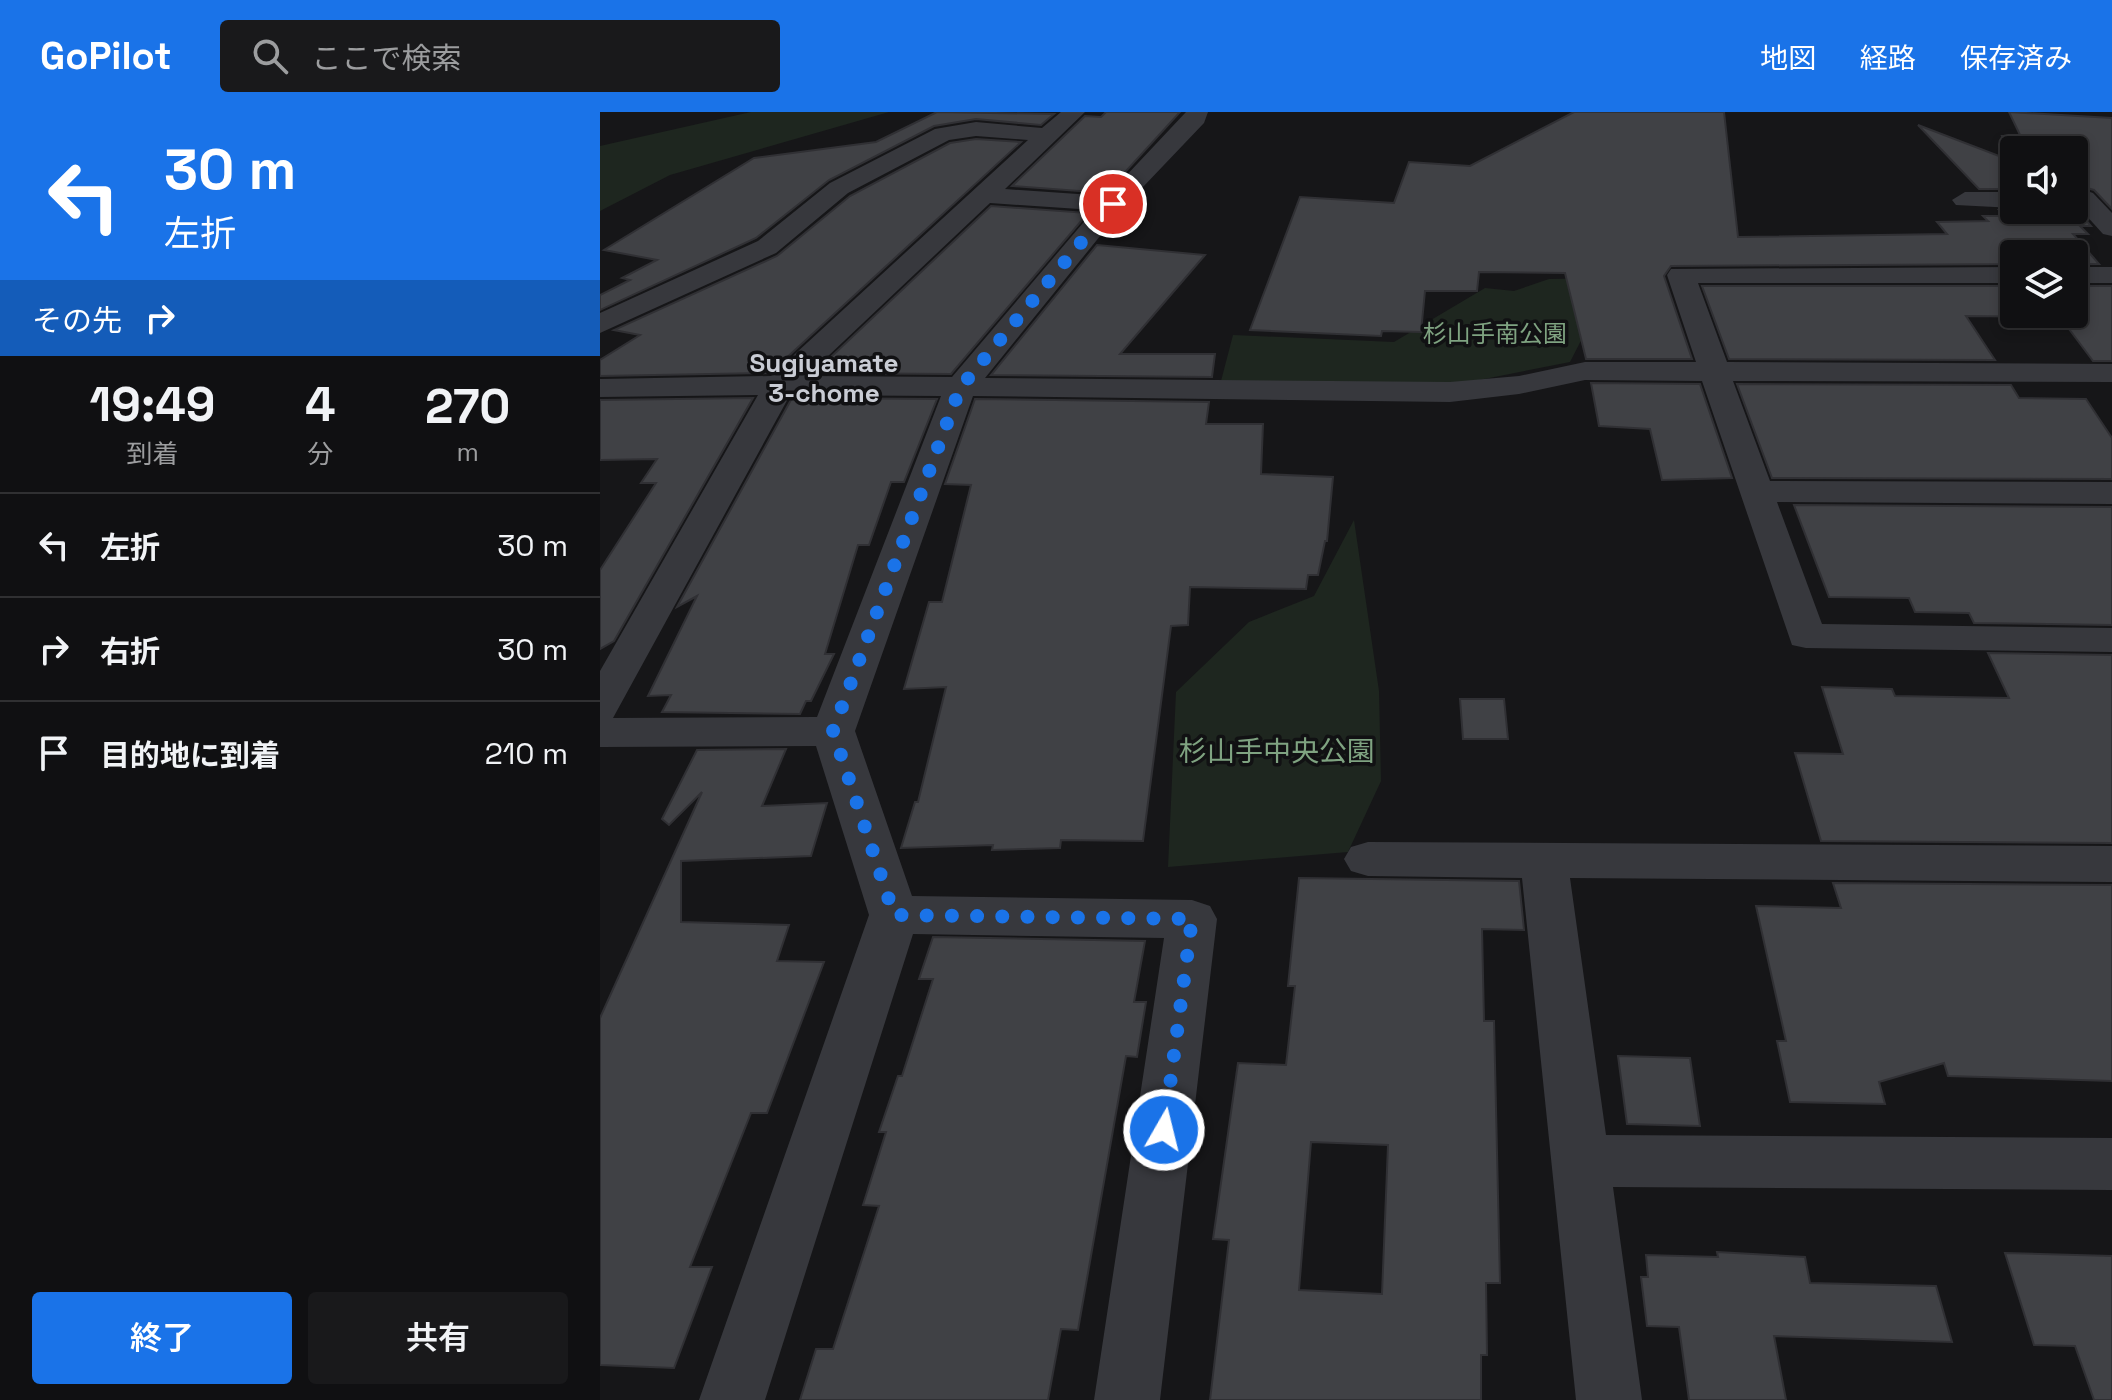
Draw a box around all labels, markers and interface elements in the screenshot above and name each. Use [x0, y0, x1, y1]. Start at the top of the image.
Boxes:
search box [220, 20, 780, 92]
text: GoPilot [40, 32, 172, 80]
icon: search [248, 34, 292, 78]
text: ここで検索 [312, 39, 462, 78]
text: 地図 [1760, 40, 1816, 76]
text: 経路 [1860, 40, 1916, 76]
text: 保存済み [1960, 40, 2072, 76]
text: 30 m [164, 134, 296, 205]
map controls [2000, 136, 2088, 328]
button: sound [2000, 136, 2088, 224]
icon: left [32, 144, 136, 248]
pin [1079, 170, 1147, 238]
icon: arrive [1091, 182, 1135, 226]
text: 左折 [164, 211, 236, 257]
button: layers [2000, 240, 2088, 328]
icon: right [138, 296, 182, 340]
text: その先 [32, 301, 122, 340]
park label: 杉山手南公園 [1423, 318, 1567, 349]
district label: Sugiyamate 3-chome [749, 346, 899, 410]
text: 19:49 [90, 374, 215, 435]
text: 4 [305, 374, 335, 435]
text: 270 [425, 376, 510, 437]
text: m [457, 435, 479, 469]
text: 到着 [126, 437, 178, 471]
text: 分 [307, 437, 333, 471]
icon: left [32, 523, 76, 567]
text: 30 m [497, 526, 568, 565]
text: 左折 [100, 528, 160, 567]
icon: right [32, 627, 76, 671]
text: 30 m [497, 630, 568, 669]
text: 右折 [100, 632, 160, 671]
icon: arrive [32, 731, 76, 775]
park label: 杉山手中央公園 [1179, 733, 1375, 769]
text: 210 m [485, 734, 568, 773]
text: 目的地に到着 [100, 736, 280, 775]
position arrow [1122, 1088, 1206, 1172]
button: 終了 [32, 1292, 292, 1384]
button: 共有 [308, 1292, 568, 1384]

